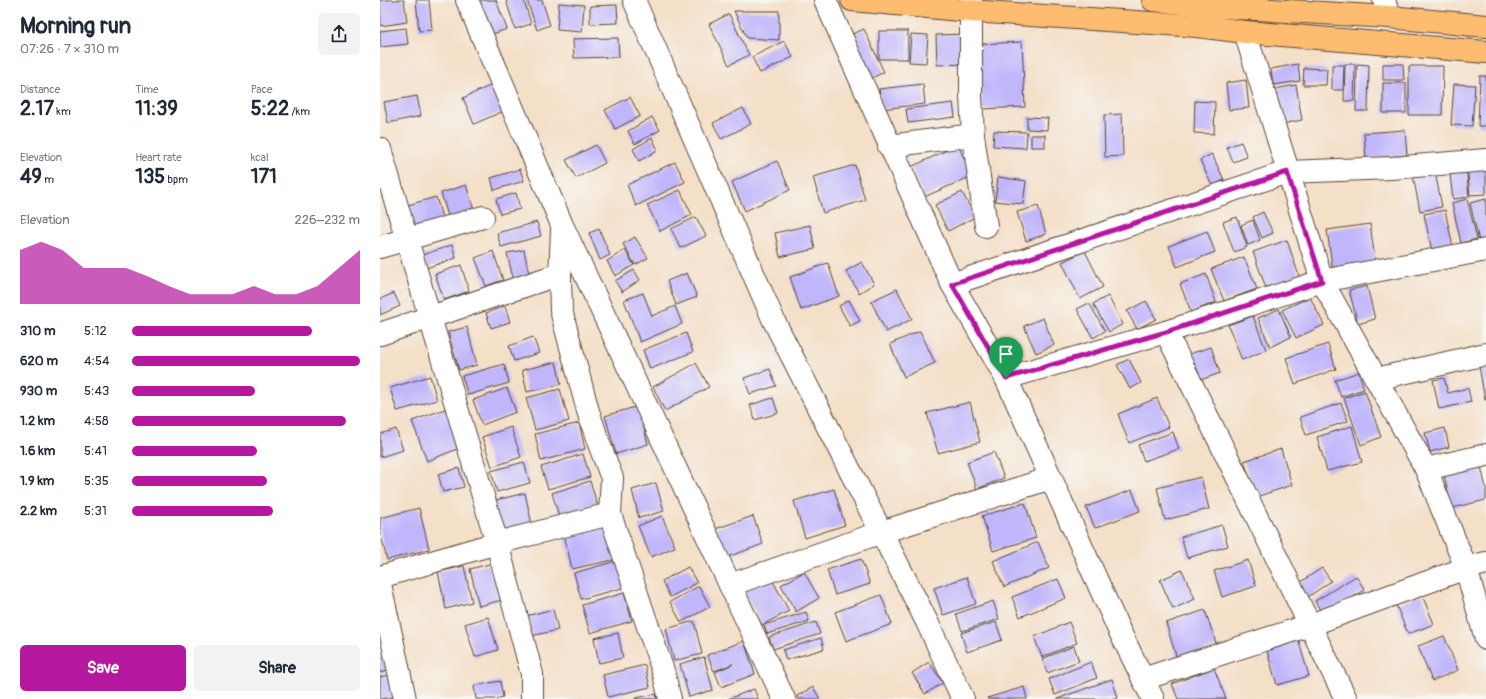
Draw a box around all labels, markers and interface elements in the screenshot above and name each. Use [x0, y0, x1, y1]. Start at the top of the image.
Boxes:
text: Morning run [20, 12, 131, 40]
button: share [318, 13, 360, 55]
text: 07:26 · 7 × 310 m [20, 41, 119, 57]
text: Distance [20, 83, 60, 96]
text: Time [135, 83, 158, 96]
text: Pace [251, 83, 272, 96]
text: 2.17 [20, 96, 54, 121]
text: 11:39 [135, 96, 178, 121]
text: 5:22 [251, 96, 289, 121]
text: km [54, 105, 71, 118]
text: /km [289, 105, 310, 118]
text: Elevation [20, 151, 62, 164]
text: Heart rate [135, 151, 182, 164]
text: kcal [251, 151, 269, 164]
text: 49 [20, 164, 42, 189]
text: 135 [135, 164, 165, 189]
text: 171 [251, 164, 277, 189]
text: m [42, 173, 54, 186]
text: bpm [165, 173, 188, 186]
text: Elevation [20, 212, 70, 228]
text: 226–232 m [294, 212, 360, 228]
text: 310 m [20, 323, 56, 339]
text: 5:12 [84, 323, 107, 339]
pin [989, 337, 1023, 378]
icon: arrive [995, 343, 1017, 365]
text: 620 m [20, 353, 58, 369]
text: 4:54 [84, 353, 110, 369]
text: 930 m [20, 383, 57, 399]
text: 5:43 [84, 383, 109, 399]
text: 1.2 km [20, 413, 55, 429]
text: 4:58 [84, 413, 109, 429]
text: 1.6 km [20, 443, 55, 459]
text: 5:41 [84, 443, 107, 459]
text: 1.9 km [20, 473, 54, 489]
text: 5:35 [84, 473, 109, 489]
text: 2.2 km [20, 503, 57, 519]
text: 5:31 [84, 503, 107, 519]
button: Save [20, 645, 186, 691]
button: Share [194, 645, 360, 691]

